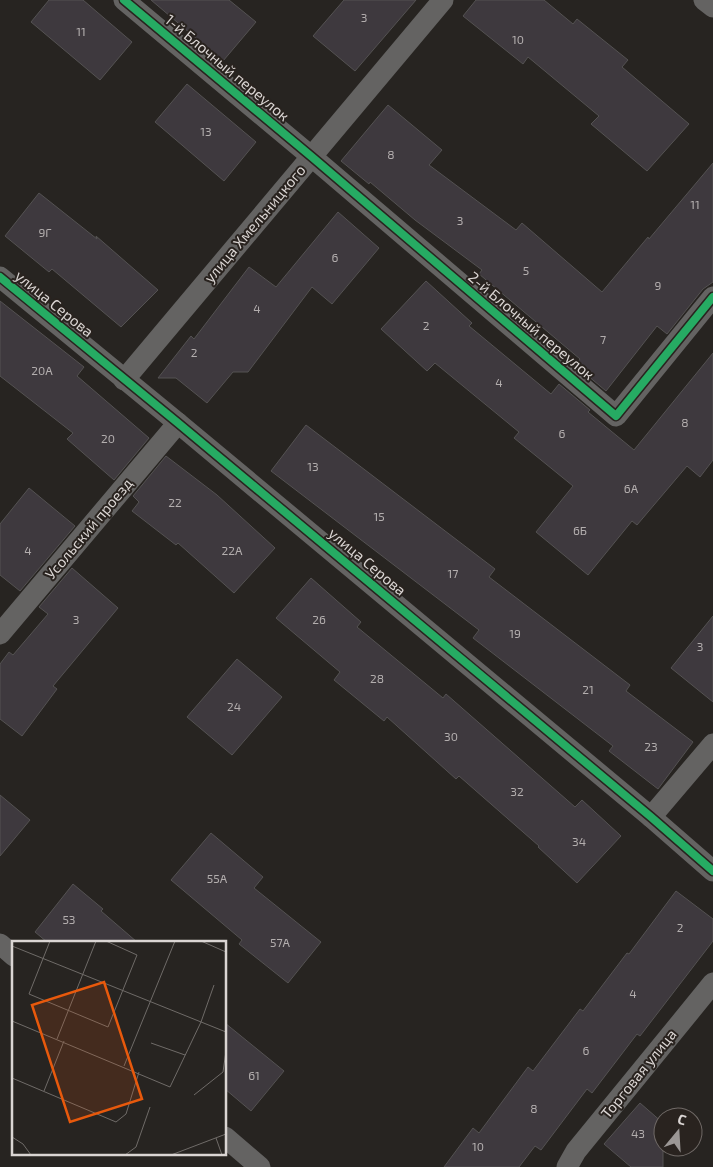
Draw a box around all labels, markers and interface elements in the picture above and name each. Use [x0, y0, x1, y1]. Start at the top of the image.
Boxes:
street label: 1-й Блочный переулок [161, 10, 293, 125]
house number: 3 [361, 10, 367, 24]
house number: 11 [76, 24, 86, 38]
house number: 10 [512, 32, 524, 46]
house number: 13 [200, 124, 212, 138]
house number: 8 [387, 147, 395, 161]
street label: улица Хмельницкого [200, 161, 310, 287]
house number: 11 [690, 197, 700, 211]
house number: 3 [457, 213, 463, 227]
house number: 9Г [38, 225, 52, 239]
house number: 6 [332, 250, 339, 264]
house number: 5 [523, 263, 529, 277]
street label: улица Серова [11, 266, 97, 341]
street label: 2-й Блочный переулок [464, 267, 598, 384]
house number: 9 [655, 278, 662, 292]
house number: 4 [253, 301, 261, 315]
house number: 2 [423, 318, 430, 332]
house number: 7 [600, 332, 606, 346]
house number: 2 [191, 345, 198, 359]
house number: 20А [31, 363, 53, 377]
house number: 4 [495, 375, 503, 389]
house number: 8 [681, 415, 689, 429]
house number: 6 [559, 426, 566, 440]
house number: 20 [101, 431, 115, 445]
house number: 13 [307, 459, 319, 473]
street label: Усольский проезд [41, 474, 136, 583]
house number: 6А [624, 481, 639, 495]
house number: 22 [168, 495, 182, 509]
house number: 15 [373, 509, 385, 523]
house number: 6Б [573, 523, 587, 537]
street label: улица Серова [325, 524, 410, 600]
house number: 4 [24, 543, 32, 557]
house number: 22А [222, 543, 243, 557]
house number: 17 [448, 566, 458, 580]
house number: 3 [73, 612, 79, 626]
house number: 26 [312, 612, 326, 626]
house number: 19 [509, 626, 521, 640]
house number: 3 [697, 639, 703, 653]
house number: 28 [370, 671, 384, 685]
house number: 21 [582, 682, 594, 696]
house number: 24 [227, 699, 241, 713]
house number: 30 [444, 729, 458, 743]
house number: 23 [644, 739, 658, 753]
house number: 32 [510, 784, 524, 798]
house number: 34 [572, 834, 586, 848]
house number: 55А [207, 871, 228, 885]
house number: 53 [62, 912, 76, 926]
house number: 2 [677, 920, 684, 934]
house number: 57А [270, 935, 291, 949]
inset map [12, 941, 226, 1154]
house number: 4 [629, 986, 637, 1000]
street label: Торговая улица [597, 1025, 681, 1122]
house number: 6 [583, 1043, 590, 1057]
house number: 61 [248, 1068, 260, 1082]
house number: 8 [530, 1101, 538, 1115]
north arrow [653, 1107, 703, 1157]
text: С [676, 1110, 689, 1129]
house number: 43 [631, 1126, 645, 1140]
house number: 10 [472, 1139, 484, 1153]

